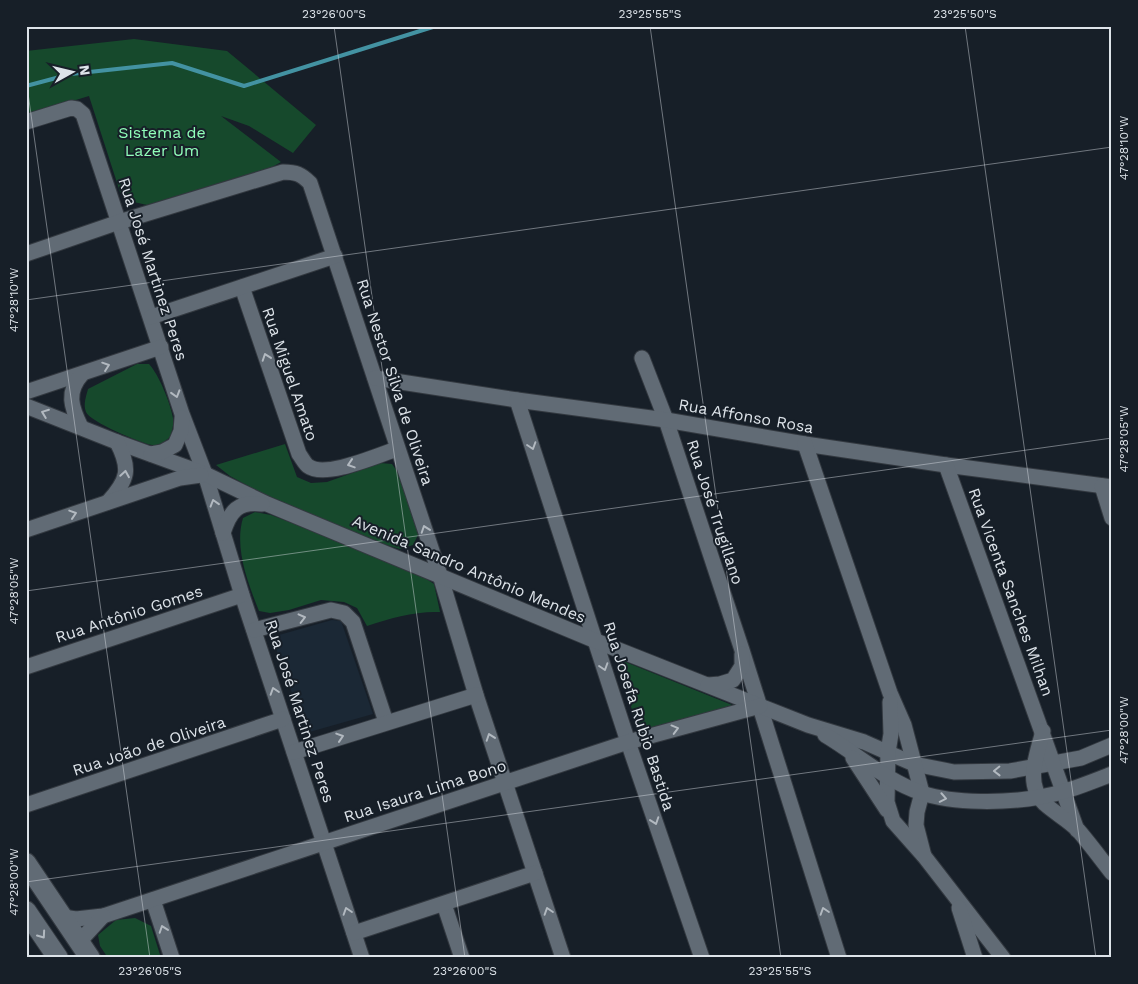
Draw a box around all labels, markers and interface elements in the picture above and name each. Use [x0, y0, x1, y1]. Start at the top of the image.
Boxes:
text: 23°26'00"S [302, 7, 366, 21]
text: 23°25'55"S [619, 7, 681, 21]
text: 23°25'50"S [933, 7, 997, 21]
north arrow [48, 48, 98, 98]
text: N [76, 64, 94, 76]
text: 47°28'10"W [1117, 115, 1131, 180]
park label: Sistema de Lazer Um [118, 123, 206, 160]
street label: Rua José Martinez Peres [114, 175, 192, 363]
text: 47°28'10"W [7, 267, 21, 332]
street label: Rua Nestor Silva de Oliveira [353, 276, 437, 488]
street label: Rua Miguel Amato [258, 305, 322, 443]
one-way arrow [261, 354, 271, 362]
one-way arrow [101, 362, 109, 372]
one-way arrow [170, 389, 180, 397]
street label: Rua Affonso Rosa [677, 395, 815, 437]
text: 47°28'05"W [1117, 405, 1131, 473]
one-way arrow [42, 409, 50, 419]
street label: Rua José Trugillano [683, 437, 747, 587]
one-way arrow [526, 441, 536, 450]
one-way arrow [347, 458, 356, 468]
one-way arrow [119, 469, 129, 478]
street label: Rua Vicenta Sanches Milhan [964, 485, 1058, 699]
one-way arrow [209, 499, 219, 507]
one-way arrow [68, 510, 76, 520]
street label: Avenida Sandro Antônio Mendes [349, 511, 589, 627]
one-way arrow [420, 525, 430, 534]
text: 47°28'05"W [7, 557, 21, 625]
street label: Rua Antônio Gomes [53, 581, 205, 647]
one-way arrow [297, 613, 306, 624]
street label: Rua José Martinez Peres [261, 617, 339, 805]
street label: Rua Josefa Rubio Bastida [599, 619, 679, 813]
one-way arrow [599, 662, 609, 671]
one-way arrow [270, 687, 280, 695]
text: 47°28'00"W [1117, 696, 1131, 764]
street label: Rua João de Oliveira [70, 712, 228, 780]
one-way arrow [671, 725, 679, 735]
one-way arrow [336, 733, 344, 743]
one-way arrow [486, 733, 496, 742]
street label: Rua Isaura Lima Bono [341, 756, 509, 826]
one-way arrow [993, 766, 1001, 777]
one-way arrow [938, 792, 947, 802]
one-way arrow [650, 817, 660, 825]
text: 47°28'00"W [7, 848, 21, 916]
one-way arrow [343, 908, 353, 916]
one-way arrow [544, 908, 554, 916]
one-way arrow [820, 908, 830, 916]
one-way arrow [158, 925, 168, 933]
one-way arrow [36, 929, 45, 938]
text: 23°26'05"S [118, 964, 182, 978]
text: 23°26'00"S [433, 964, 497, 978]
text: 23°25'55"S [749, 964, 811, 978]

